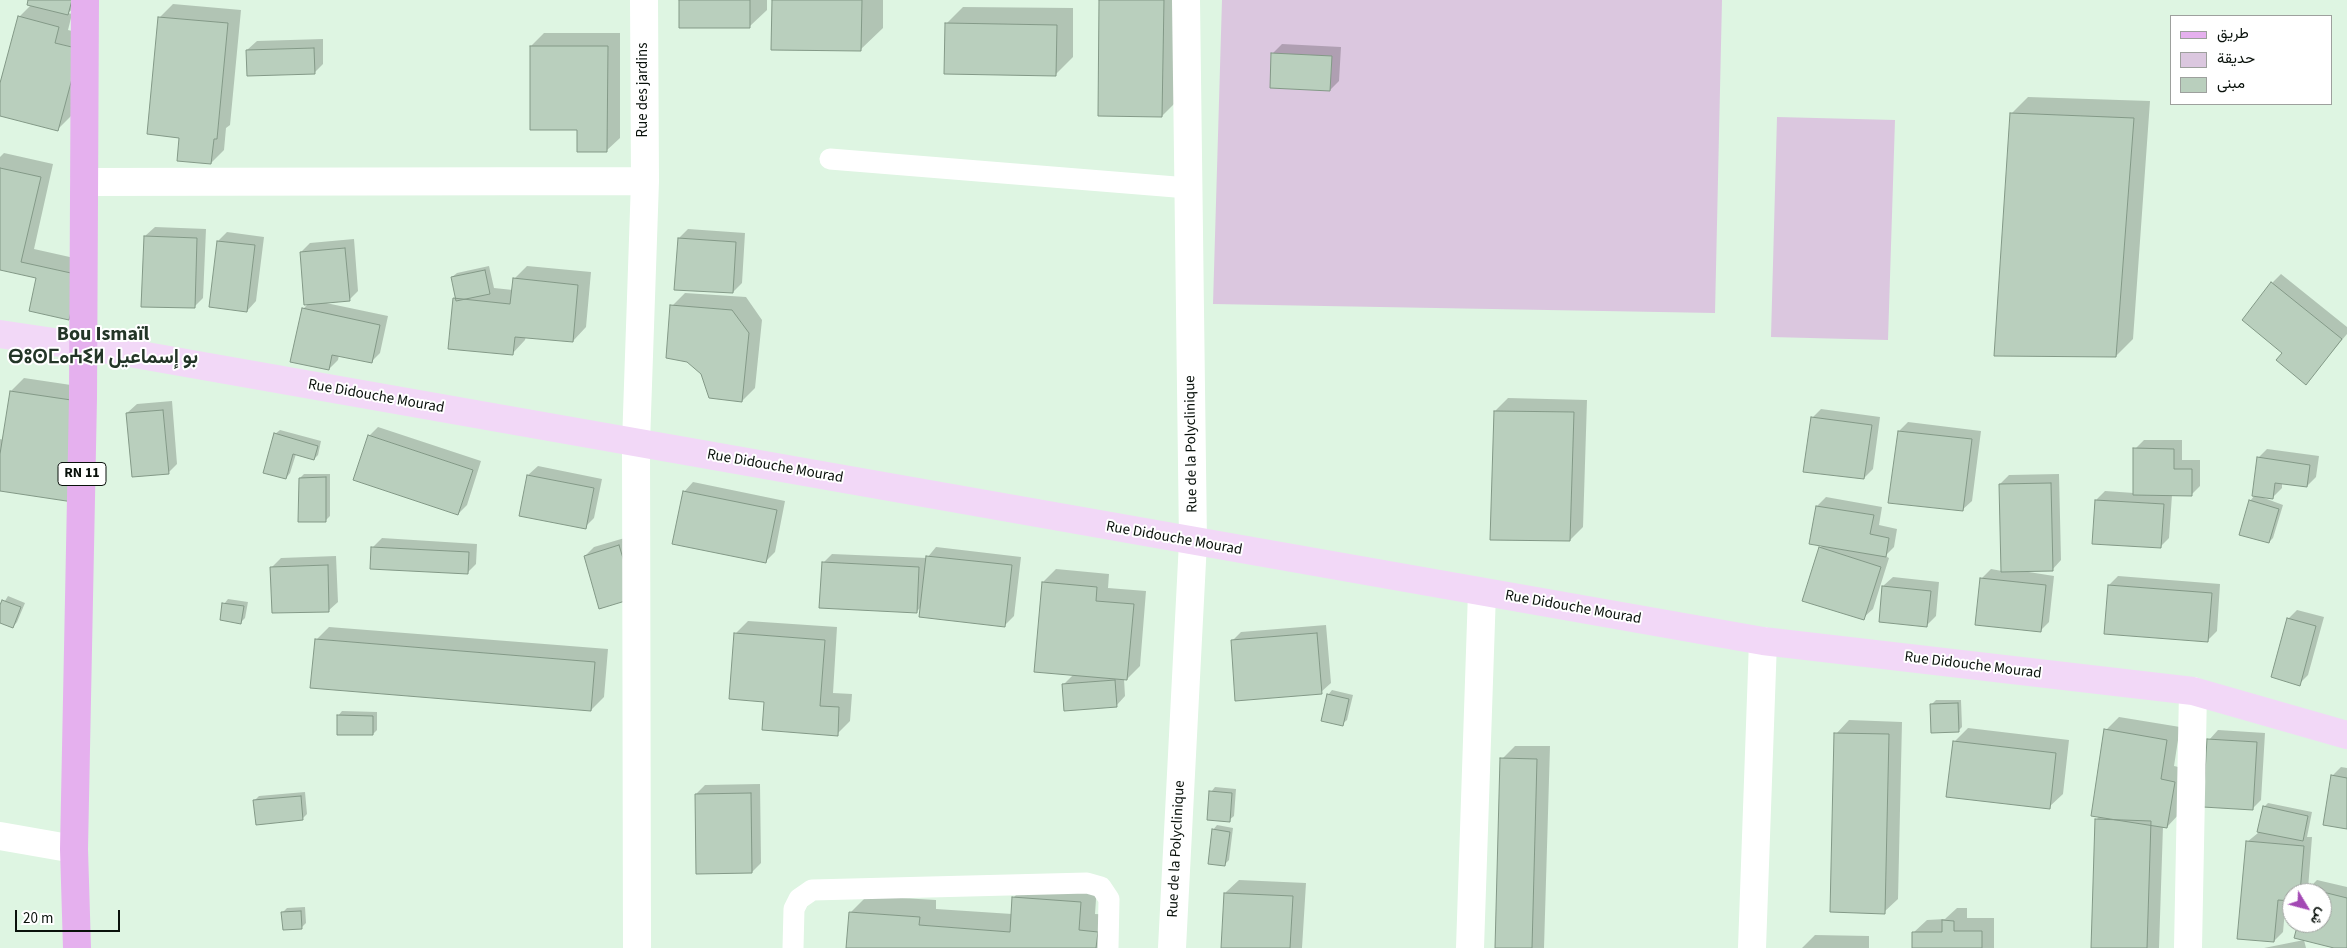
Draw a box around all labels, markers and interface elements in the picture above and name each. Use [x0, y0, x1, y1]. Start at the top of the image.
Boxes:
legend [2170, 15, 2332, 105]
text: طريق [2217, 23, 2249, 44]
street label: Rue des jardins [635, 42, 653, 138]
text: حديقة [2217, 48, 2255, 69]
text: مبنى [2217, 73, 2245, 94]
district label: Bou Ismaïl ⴱⵓⵙⵎⴰⵄⵉⵍ بو إسماعيل [8, 324, 198, 371]
street label: Rue de la Polyclinique [1182, 375, 1202, 513]
street label: Rue Didouche Mourad [306, 376, 446, 418]
street label: Rue Didouche Mourad [705, 446, 845, 488]
road number: RN 11 [58, 462, 106, 486]
street label: Rue Didouche Mourad [1104, 518, 1244, 560]
street label: Rue Didouche Mourad [1503, 587, 1643, 629]
street label: Rue Didouche Mourad [1903, 649, 2043, 683]
street label: Rue de la Polyclinique [1164, 780, 1190, 918]
north arrow [2282, 883, 2332, 933]
scale bar [18, 900, 122, 932]
text: ش [2305, 904, 2331, 929]
text: 20 m [23, 908, 53, 929]

